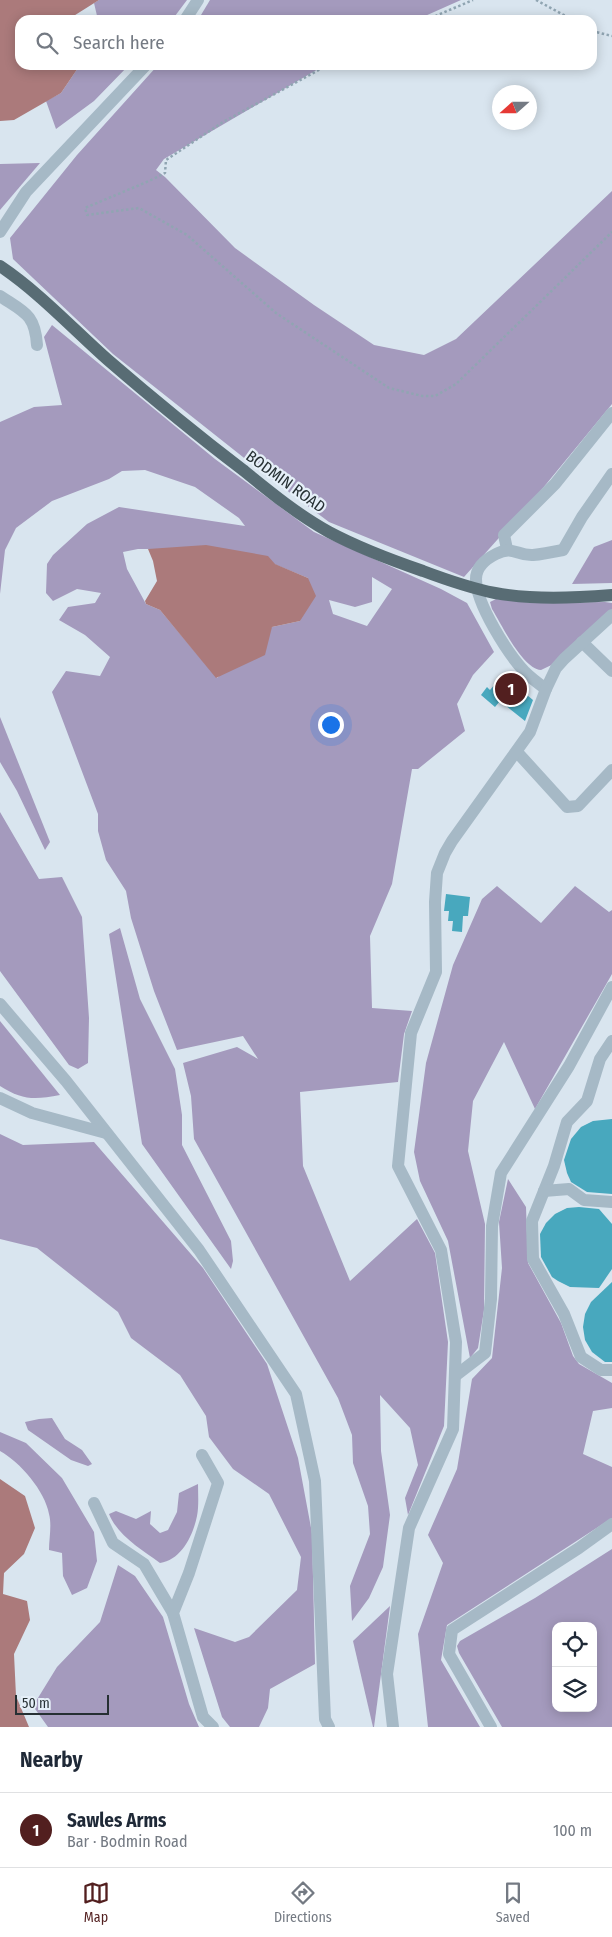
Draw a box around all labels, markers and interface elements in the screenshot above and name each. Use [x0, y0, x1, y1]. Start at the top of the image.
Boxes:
search box [15, 15, 597, 70]
icon: search [33, 29, 61, 57]
text: Search here [73, 31, 165, 54]
north arrow [492, 85, 537, 130]
street label: BODMIN ROAD [242, 446, 329, 516]
pin: 1 [495, 670, 527, 708]
your location [318, 712, 344, 738]
map controls [552, 1622, 597, 1712]
button: locate [552, 1622, 597, 1667]
button: layers [552, 1667, 597, 1712]
scale bar [15, 1692, 109, 1715]
text: 50 m [22, 1695, 50, 1712]
text: Nearby [20, 1747, 82, 1773]
text: Sawles Arms [67, 1809, 166, 1832]
text: 1 [33, 1821, 39, 1840]
text: 100 m [553, 1821, 592, 1840]
text: Bar · Bodmin Road [67, 1832, 188, 1851]
tab: Map [82, 1879, 110, 1926]
tab: Directions [274, 1879, 332, 1926]
tab: Saved [496, 1879, 530, 1926]

